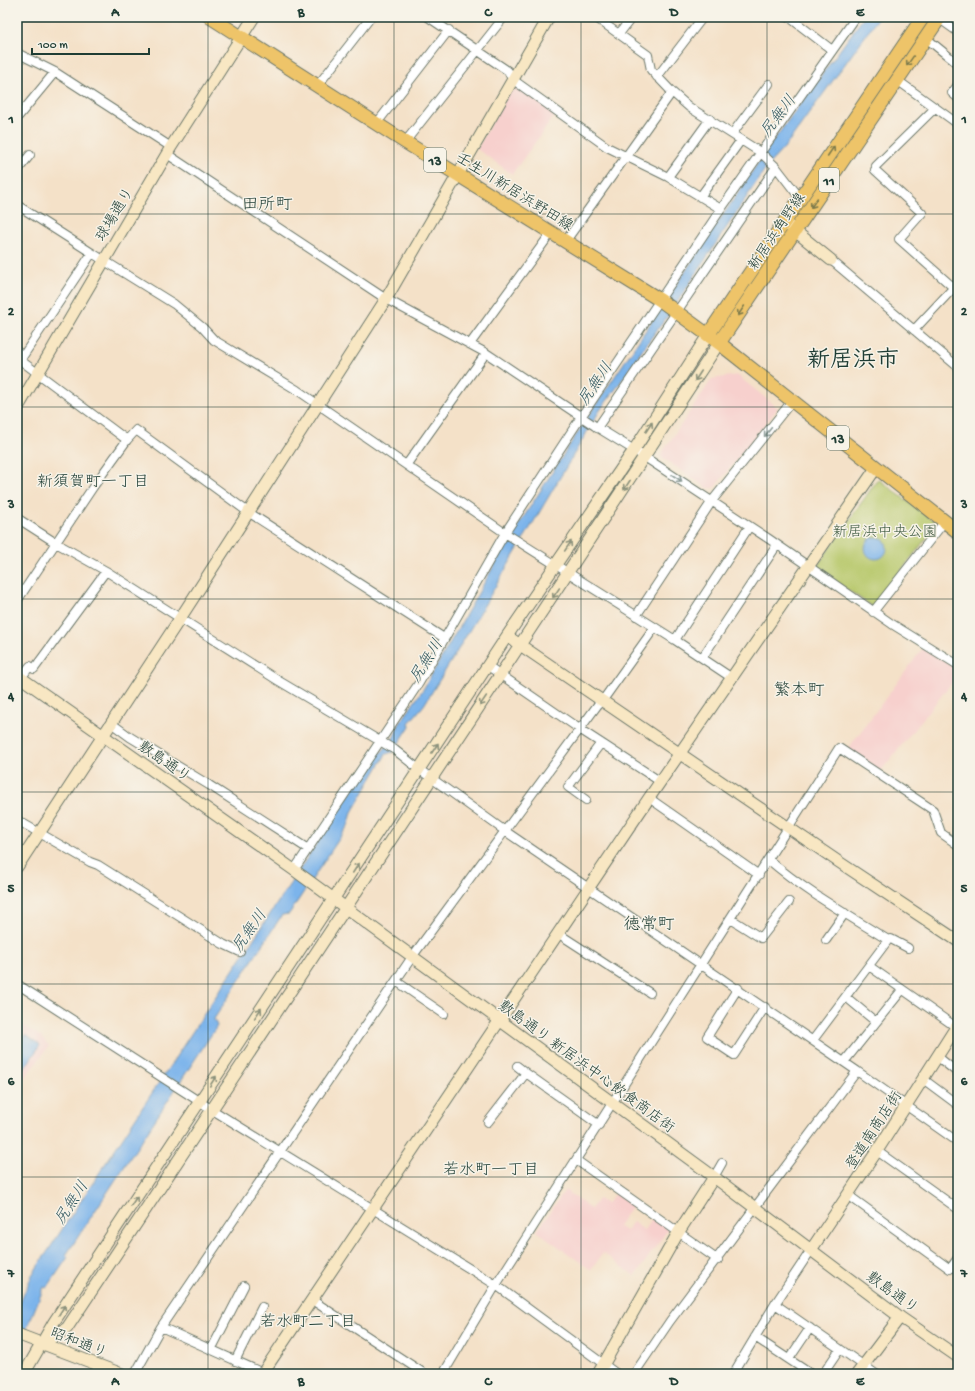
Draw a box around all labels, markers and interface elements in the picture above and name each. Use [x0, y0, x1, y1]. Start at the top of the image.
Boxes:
text: A [110, 6, 120, 21]
text: B [297, 6, 306, 21]
text: C [483, 6, 493, 21]
text: D [669, 6, 679, 21]
text: E [856, 6, 865, 21]
scale bar [32, 30, 149, 56]
text: 100 m [37, 39, 68, 53]
one-way arrow [906, 55, 914, 66]
water label: 尻無川 [757, 92, 802, 142]
text: 1 [7, 113, 14, 128]
text: 1 [960, 113, 967, 128]
one-way arrow [827, 146, 835, 157]
road number: 13 [424, 148, 446, 172]
street label: 壬生川新居浜野田線 [452, 148, 576, 236]
road number: 11 [819, 168, 839, 192]
street label: 球場通り [92, 184, 139, 245]
street label: 新居浜角野線 [744, 189, 810, 274]
district label: 田所町 [242, 195, 293, 216]
one-way arrow [810, 197, 818, 208]
text: 2 [8, 305, 15, 320]
one-way arrow [737, 305, 745, 316]
text: 2 [961, 305, 968, 320]
district label: 新居浜市 [807, 347, 899, 375]
water label: 尻無川 [575, 359, 618, 410]
one-way arrow [694, 370, 702, 381]
one-way arrow [645, 421, 653, 432]
one-way arrow [764, 426, 772, 437]
road number: 13 [827, 426, 849, 450]
district label: 新須賀町一丁目 [37, 473, 149, 493]
one-way arrow [671, 475, 683, 483]
one-way arrow [623, 479, 631, 490]
text: 3 [7, 498, 15, 513]
text: 3 [960, 498, 968, 513]
park label: 新居浜中央公園 [832, 523, 938, 542]
one-way arrow [564, 541, 572, 552]
one-way arrow [551, 588, 560, 599]
water label: 尻無川 [406, 636, 449, 687]
district label: 繁本町 [774, 681, 825, 702]
text: 4 [7, 690, 15, 705]
text: 4 [960, 690, 968, 705]
one-way arrow [479, 695, 487, 706]
street label: 敷島通り [134, 737, 194, 787]
one-way arrow [431, 743, 439, 754]
one-way arrow [352, 862, 360, 874]
text: 5 [8, 882, 15, 897]
text: 5 [961, 882, 968, 897]
water label: 尻無川 [228, 906, 272, 957]
district label: 徳常町 [624, 915, 675, 936]
street label: 敷島通り 新居浜中心飲食商店街 [494, 997, 678, 1138]
one-way arrow [254, 1008, 262, 1019]
text: 6 [8, 1075, 15, 1090]
text: 6 [961, 1075, 968, 1090]
one-way arrow [209, 1076, 217, 1087]
street label: 登道南商店街 [842, 1088, 907, 1174]
district label: 若水町一丁目 [443, 1161, 539, 1181]
water label: 尻無川 [51, 1178, 94, 1229]
one-way arrow [130, 1196, 138, 1207]
text: 7 [7, 1267, 16, 1282]
text: 7 [960, 1267, 969, 1282]
street label: 敷島通り [862, 1268, 922, 1319]
one-way arrow [58, 1304, 66, 1315]
district label: 若水町二丁目 [260, 1313, 356, 1333]
street label: 昭和通り [47, 1325, 110, 1363]
text: A [110, 1375, 120, 1390]
text: B [297, 1375, 306, 1390]
text: C [483, 1375, 493, 1390]
text: D [669, 1375, 679, 1390]
text: E [856, 1375, 865, 1390]

